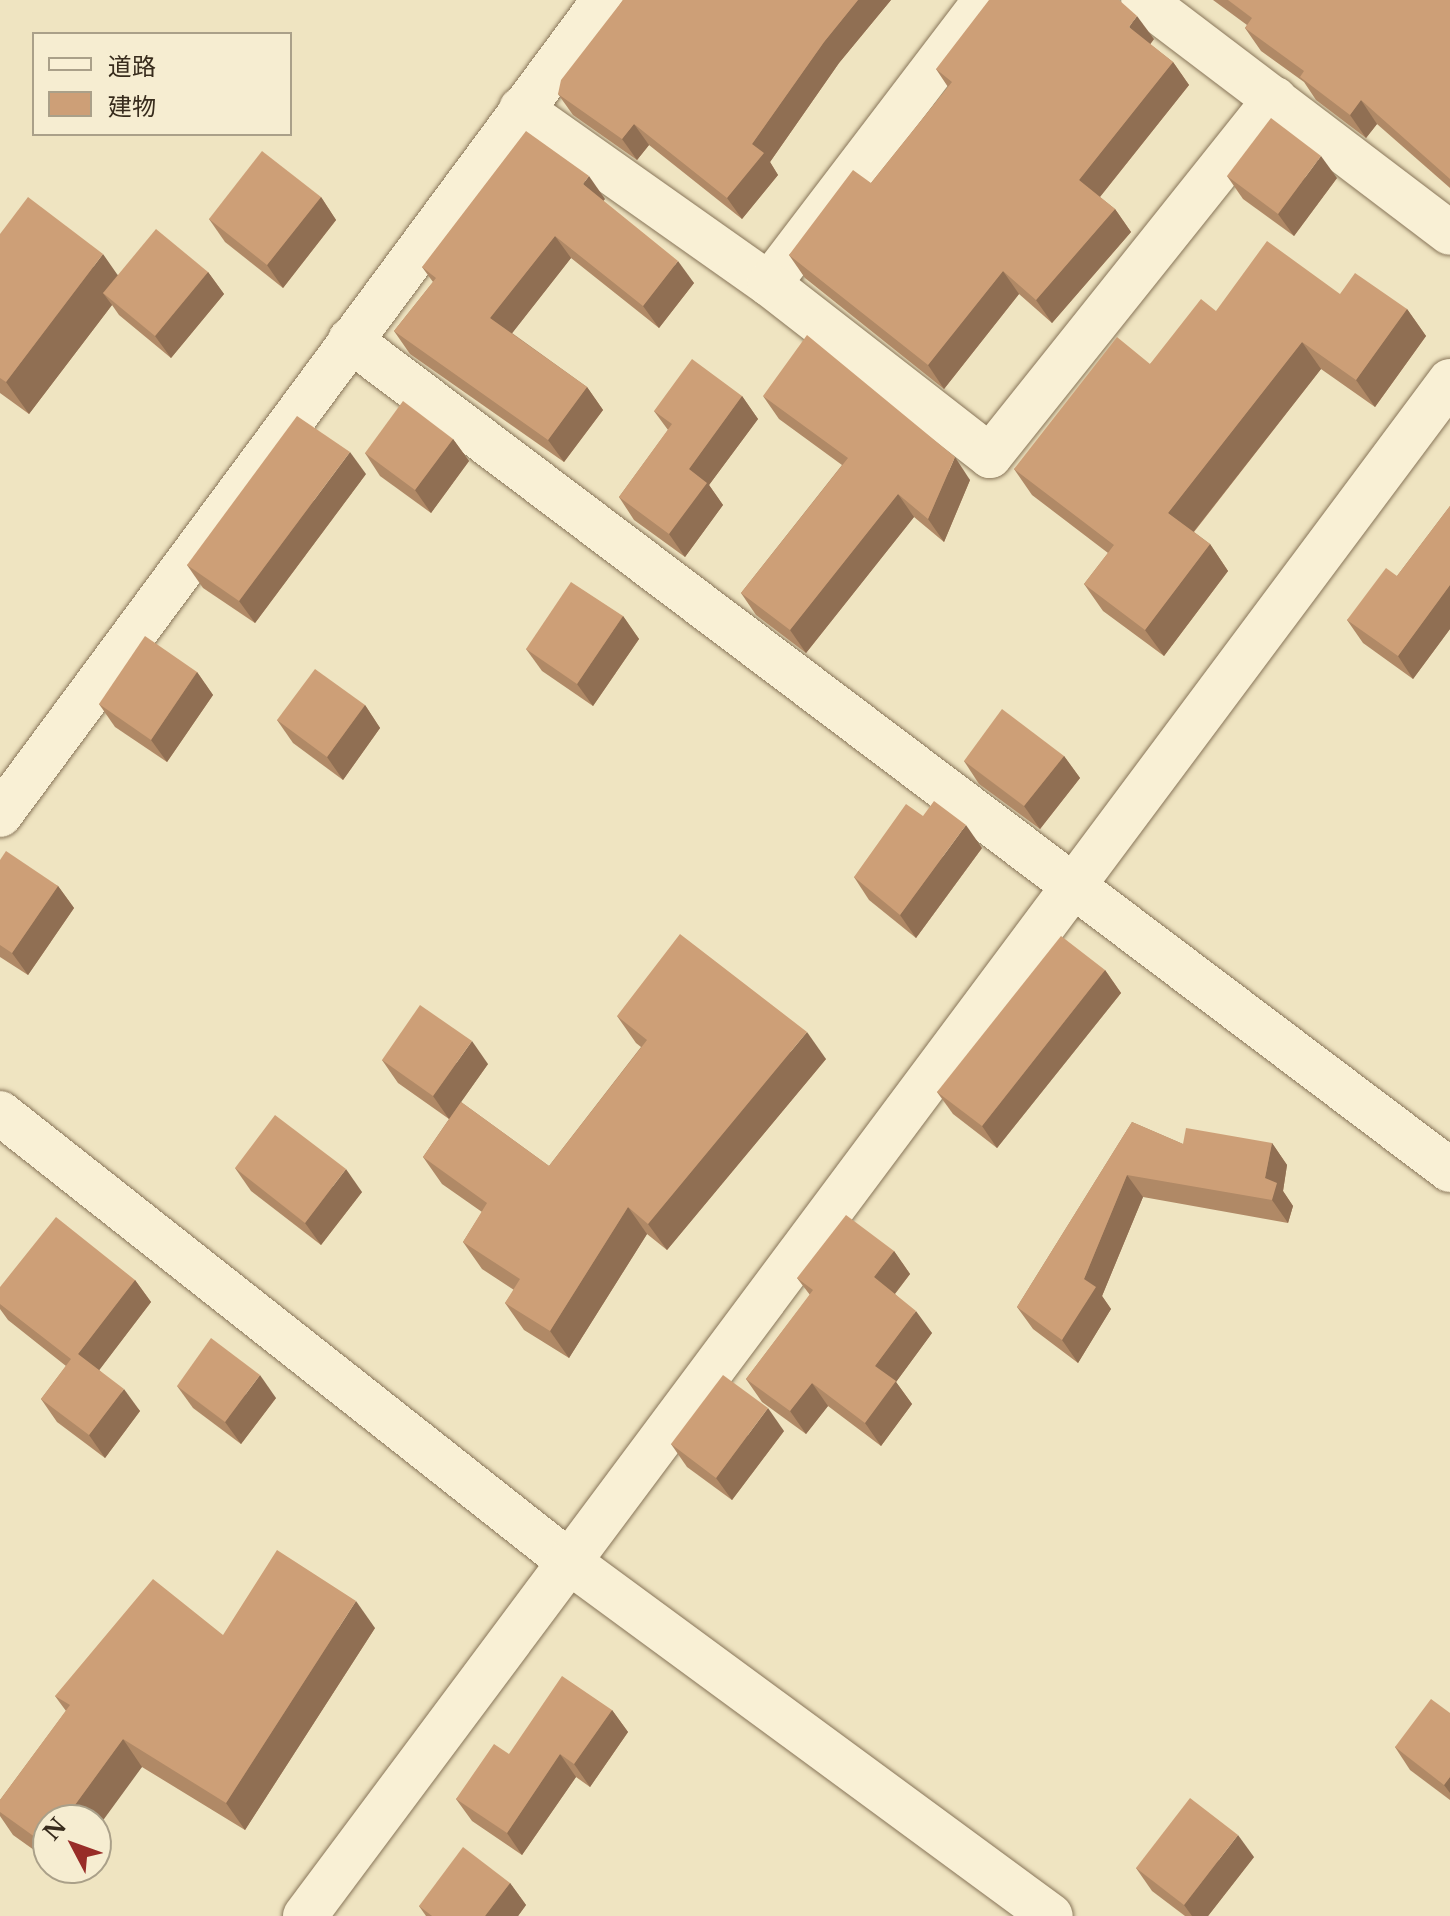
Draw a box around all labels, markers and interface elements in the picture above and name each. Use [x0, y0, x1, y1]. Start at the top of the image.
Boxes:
legend [32, 32, 292, 136]
text: 道路 [108, 52, 156, 81]
text: 建物 [108, 92, 156, 121]
north arrow [32, 1804, 112, 1884]
text: N [38, 1813, 72, 1846]

